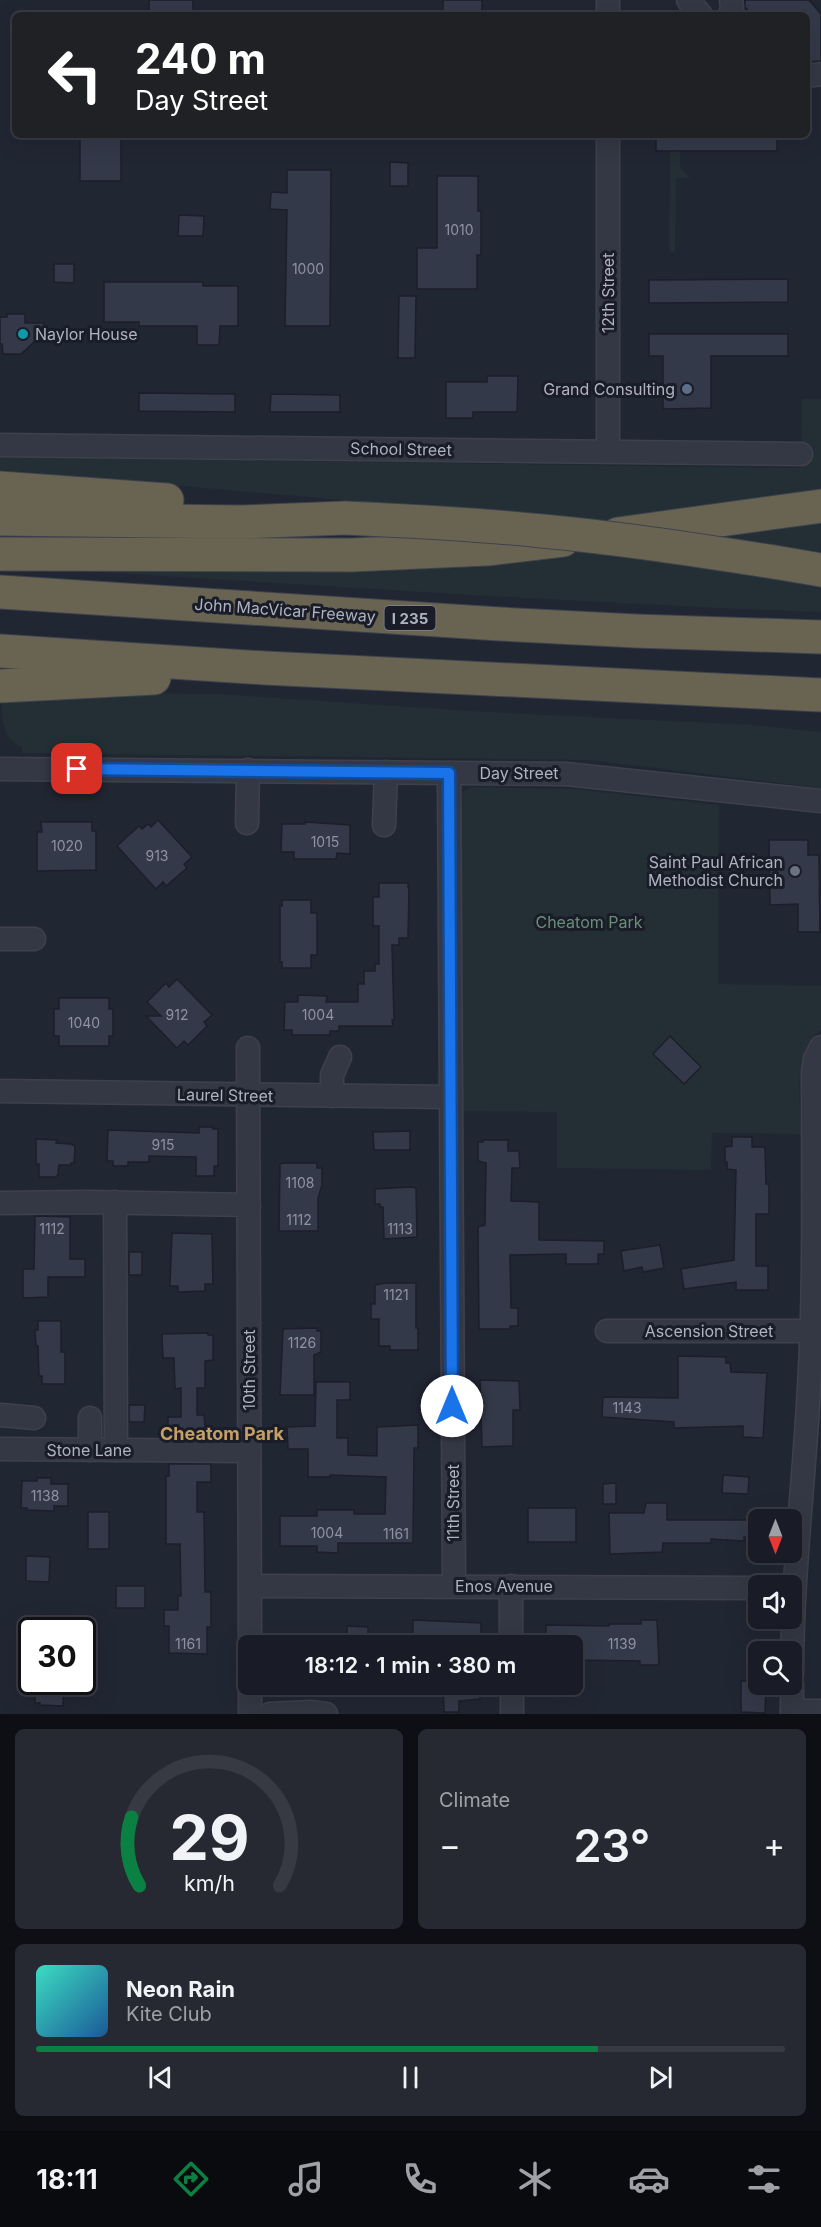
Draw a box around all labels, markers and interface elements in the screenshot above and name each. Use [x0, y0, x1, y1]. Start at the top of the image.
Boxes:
text: 240 m [135, 33, 266, 84]
icon: left [36, 36, 114, 114]
text: Day Street [135, 84, 268, 117]
house number: 1010 [444, 221, 474, 238]
street label: 12th Street [598, 253, 618, 333]
house number: 1000 [292, 260, 324, 277]
place label: Naylor House [35, 324, 138, 344]
marker: Naylor House [16, 327, 30, 341]
place label: Grand Consulting [543, 379, 675, 399]
marker: Grand Consulting [680, 382, 694, 396]
street label: School Street [350, 438, 452, 460]
street label: John MacVicar Freeway [194, 594, 376, 626]
road number: I 235 [384, 606, 436, 630]
pin [51, 743, 102, 794]
icon: arrive [60, 752, 93, 785]
street label: Day Street [480, 763, 558, 783]
house number: 1015 [311, 833, 339, 850]
house number: 1020 [51, 837, 83, 854]
house number: 913 [145, 847, 169, 864]
place label: Saint Paul African Methodist Church [648, 852, 783, 890]
marker: Saint Paul African Methodist Church [788, 864, 802, 878]
park label: Cheatom Park [535, 912, 643, 932]
house number: 912 [166, 1006, 188, 1023]
house number: 1004 [302, 1006, 334, 1023]
house number: 1040 [68, 1014, 100, 1031]
street label: Laurel Street [177, 1084, 273, 1106]
house number: 915 [152, 1136, 174, 1153]
house number: 1108 [286, 1174, 314, 1191]
house number: 1112 [286, 1211, 312, 1228]
house number: 1112 [39, 1220, 65, 1237]
house number: 1113 [387, 1220, 413, 1237]
house number: 1121 [383, 1286, 409, 1303]
street label: Ascension Street [645, 1321, 773, 1341]
street label: 10th Street [239, 1329, 259, 1411]
house number: 1126 [288, 1334, 316, 1351]
position arrow [420, 1374, 484, 1438]
house number: 1143 [612, 1399, 642, 1416]
district label: Cheatom Park [160, 1423, 285, 1444]
street label: Stone Lane [46, 1440, 132, 1460]
street label: 11th Street [443, 1464, 463, 1542]
house number: 1138 [31, 1487, 59, 1504]
north arrow [748, 1509, 802, 1563]
map controls [748, 1509, 802, 1695]
house number: 1004 [311, 1524, 343, 1541]
house number: 1161 [383, 1525, 409, 1542]
button: sound [748, 1575, 802, 1629]
street label: Enos Avenue [455, 1576, 553, 1596]
speed limit sign: 30 [18, 1617, 96, 1695]
house number: 1161 [175, 1635, 201, 1652]
house number: 1139 [608, 1635, 636, 1652]
button: search [748, 1641, 802, 1695]
text: 18:12 · 1 min · 380 m [305, 1652, 516, 1678]
text: Climate [439, 1788, 510, 1812]
text: 29 [169, 1800, 249, 1875]
text: 23° [574, 1818, 650, 1873]
text: − [439, 1825, 461, 1865]
text: + [763, 1825, 785, 1865]
text: km/h [184, 1870, 234, 1896]
text: Neon Rain [126, 1976, 235, 2002]
text: Kite Club [126, 2002, 212, 2026]
icon: previous [144, 2061, 177, 2094]
icon: pause [394, 2061, 427, 2094]
icon: next [644, 2061, 677, 2094]
icon: directions [170, 2158, 212, 2200]
icon: music [285, 2158, 327, 2200]
icon: phone [399, 2158, 441, 2200]
icon: climate [514, 2158, 556, 2200]
icon: car [628, 2158, 670, 2200]
icon: filters [743, 2158, 785, 2200]
text: 18:11 [36, 2163, 98, 2196]

